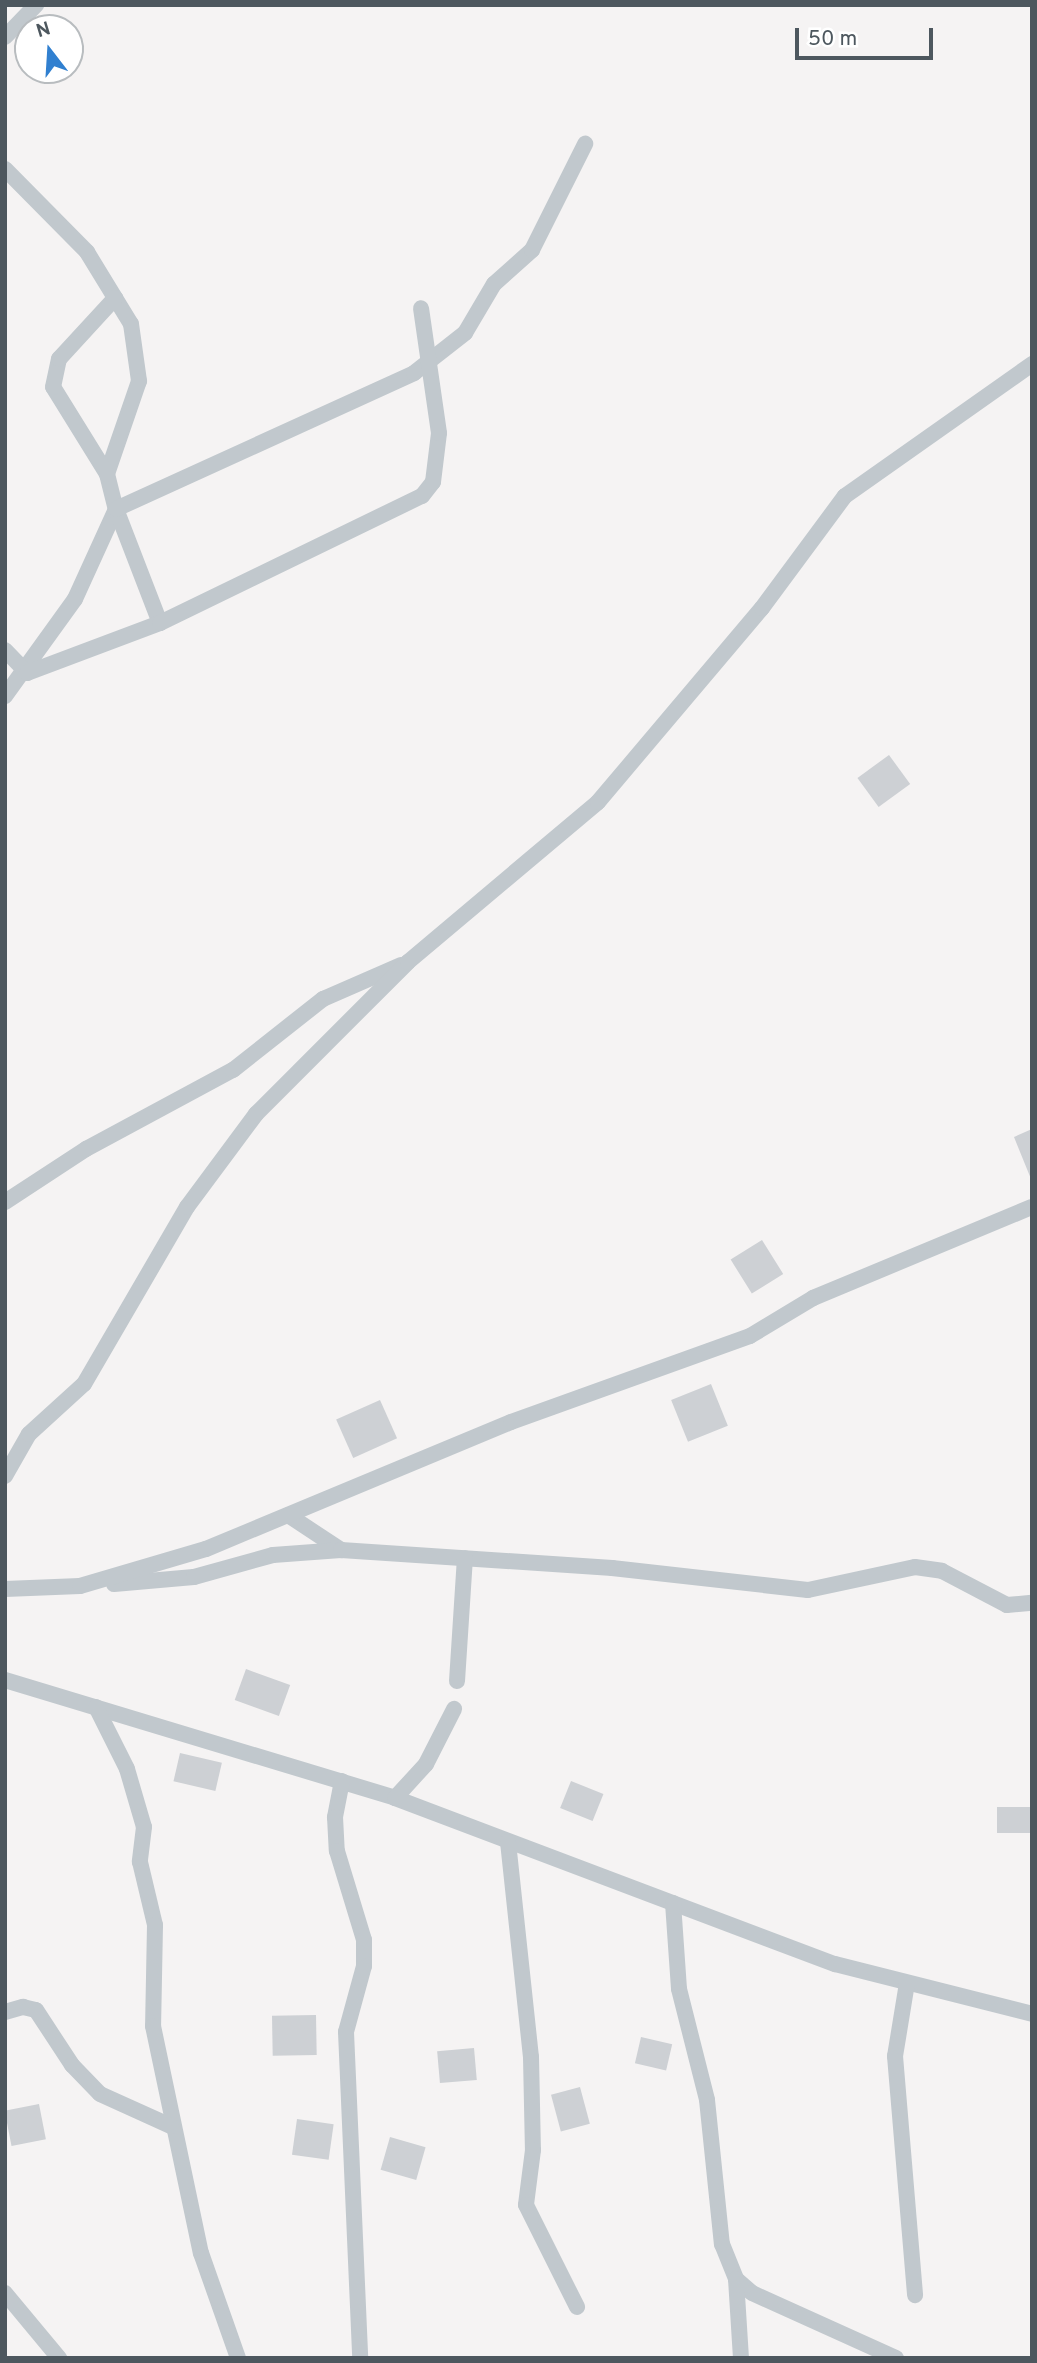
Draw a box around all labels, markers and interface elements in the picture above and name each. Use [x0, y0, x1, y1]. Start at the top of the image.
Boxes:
north arrow [14, 14, 84, 84]
scale bar [799, 14, 937, 58]
text: N [33, 17, 53, 44]
text: 50 m [808, 26, 857, 53]

